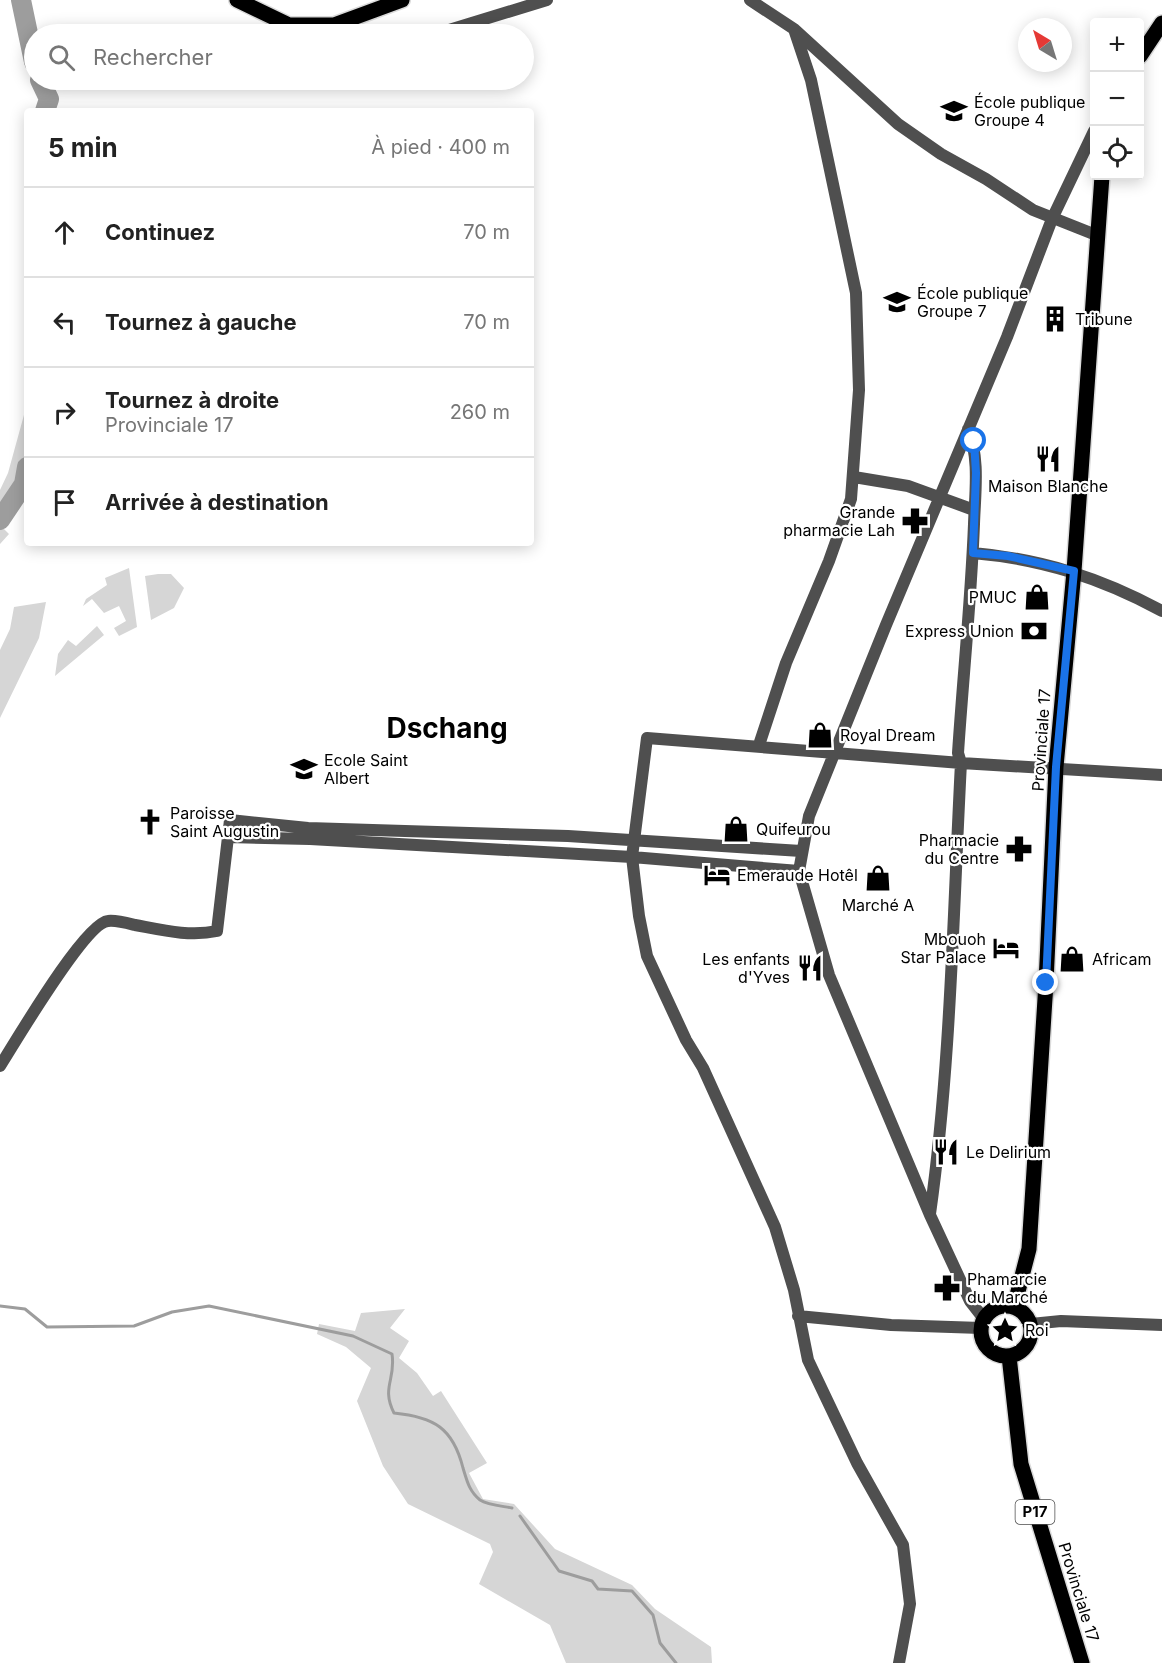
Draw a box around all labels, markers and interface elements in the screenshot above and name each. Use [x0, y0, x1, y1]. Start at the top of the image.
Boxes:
north arrow [1018, 18, 1072, 72]
map controls [1090, 18, 1144, 180]
button: + [1090, 18, 1144, 72]
search box [24, 24, 534, 90]
icon: search [45, 41, 78, 74]
text: Rechercher [93, 44, 213, 70]
button: − [1090, 72, 1144, 126]
place label: École publique Groupe 4 [974, 92, 1085, 130]
school or university icon: École publique Groupe 4 [939, 96, 969, 126]
button: locate [1090, 126, 1144, 180]
text: 5 min [48, 132, 118, 163]
text: À pied · 400 m [371, 135, 510, 159]
icon: ahead [48, 216, 81, 249]
text: Continuez [105, 219, 215, 245]
text: 70 m [463, 220, 510, 244]
place label: École publique Groupe 7 [917, 283, 1028, 321]
school or university icon: École publique Groupe 7 [882, 287, 912, 317]
building icon: Tribune [1040, 304, 1070, 334]
icon: left [48, 306, 81, 339]
text: Tournez à gauche [105, 309, 297, 335]
place label: Tribune [1075, 309, 1133, 329]
text: 70 m [463, 310, 510, 334]
text: Tournez à droite [105, 387, 279, 413]
icon: right [48, 396, 81, 429]
text: 260 m [450, 400, 510, 424]
text: Provinciale 17 [105, 413, 234, 437]
route start [960, 427, 986, 453]
restaurant icon: Maison Blanche [1033, 444, 1063, 474]
place label: Maison Blanche [988, 476, 1108, 496]
icon: arrive [48, 486, 81, 519]
text: Arrivée à destination [105, 489, 329, 515]
place label: Grande pharmacie Lah [783, 502, 895, 540]
pharmacy icon: Grande pharmacie Lah [900, 506, 930, 536]
shop icon: PMUC [1022, 582, 1052, 612]
place label: PMUC [969, 587, 1017, 607]
bank icon: Express Union [1019, 616, 1049, 646]
place label: Express Union [905, 621, 1014, 641]
street label: Provinciale 17 [1027, 688, 1055, 792]
district label: Dschang [386, 711, 508, 745]
shop icon: Royal Dream [805, 720, 835, 750]
place label: Royal Dream [840, 725, 935, 745]
place label: Ecole Saint Albert [324, 750, 408, 788]
school or university icon: Ecole Saint Albert [289, 754, 319, 784]
place label: Paroisse Saint Augustin [170, 803, 279, 841]
church icon: Paroisse Saint Augustin [135, 807, 165, 837]
shop icon: Quifeurou [721, 814, 751, 844]
place label: Quifeurou [756, 819, 831, 839]
place label: Pharmacie du Centre [919, 830, 999, 868]
pharmacy icon: Pharmacie du Centre [1004, 834, 1034, 864]
hotel icon: Emeraude Hotêl [702, 860, 732, 890]
shop icon: Marché A [863, 863, 893, 893]
place label: Emeraude Hotêl [737, 865, 858, 885]
place label: Marché A [842, 895, 914, 915]
place label: Mbouoh Star Palace [900, 929, 986, 967]
hotel icon: Mbouoh Star Palace [991, 933, 1021, 963]
shop icon: Africam [1057, 944, 1087, 974]
place label: Les enfants d'Yves [702, 949, 790, 987]
place label: Africam [1092, 949, 1151, 969]
restaurant icon: Les enfants d'Yves [795, 953, 825, 983]
route end [1032, 969, 1058, 995]
restaurant icon: Le Delirium [931, 1137, 961, 1167]
place label: Le Delirium [966, 1142, 1051, 1162]
place label: Phamarcie du Marché [967, 1269, 1048, 1307]
pharmacy icon: Phamarcie du Marché [932, 1273, 962, 1303]
place icon: Roi [990, 1315, 1020, 1345]
place label: Roi [1025, 1320, 1049, 1340]
road number: P17 [1016, 1500, 1054, 1524]
street label: Provinciale 17 [1054, 1540, 1104, 1644]

